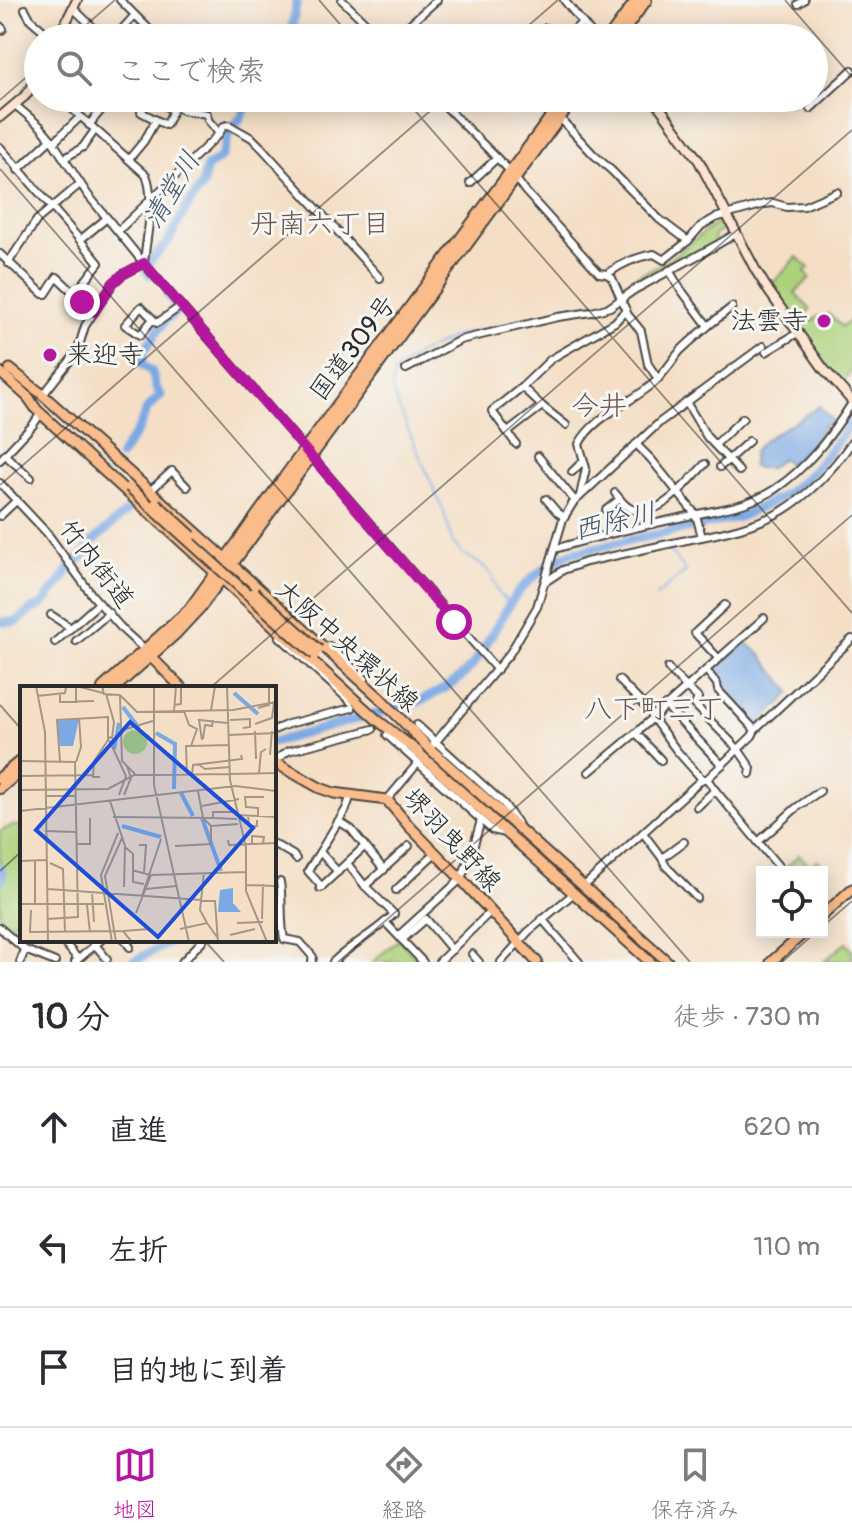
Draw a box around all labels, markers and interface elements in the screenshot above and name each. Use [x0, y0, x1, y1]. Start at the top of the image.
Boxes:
search box [24, 24, 828, 112]
icon: search [52, 46, 96, 90]
text: ここで検索 [116, 53, 266, 90]
water label: 清堂川 [135, 145, 209, 235]
district label: 丹南六丁目 [250, 207, 390, 242]
route end [64, 284, 100, 320]
street label: 国道309号 [303, 289, 403, 407]
place label: 法雲寺 [730, 305, 808, 337]
marker: 法雲寺 [815, 312, 833, 330]
place label: 来迎寺 [66, 339, 144, 371]
marker: 来迎寺 [41, 346, 59, 364]
district label: 今井 [571, 389, 627, 424]
water label: 西除川 [570, 495, 660, 549]
street label: 竹内街道 [51, 513, 141, 615]
street label: 大阪中央環状線 [269, 573, 425, 719]
route start [436, 604, 472, 640]
inset map [20, 686, 276, 942]
district label: 八下町三丁 [584, 692, 724, 727]
street label: 堺羽曳野線 [396, 782, 508, 898]
map controls [756, 866, 828, 938]
button: locate [756, 866, 828, 938]
text: 10 分 [32, 996, 110, 1039]
text: 徒歩 · 730 m [674, 1001, 820, 1033]
icon: ahead [32, 1105, 76, 1149]
text: 620 m [744, 1111, 820, 1143]
text: 直進 [108, 1112, 168, 1149]
icon: left [32, 1225, 76, 1269]
text: 110 m [753, 1231, 820, 1263]
text: 左折 [108, 1232, 168, 1269]
icon: arrive [32, 1345, 76, 1389]
text: 目的地に到着 [108, 1352, 288, 1389]
tab: 地図 [113, 1443, 157, 1524]
tab: 経路 [382, 1443, 426, 1524]
tab: 保存済み [651, 1443, 739, 1524]

